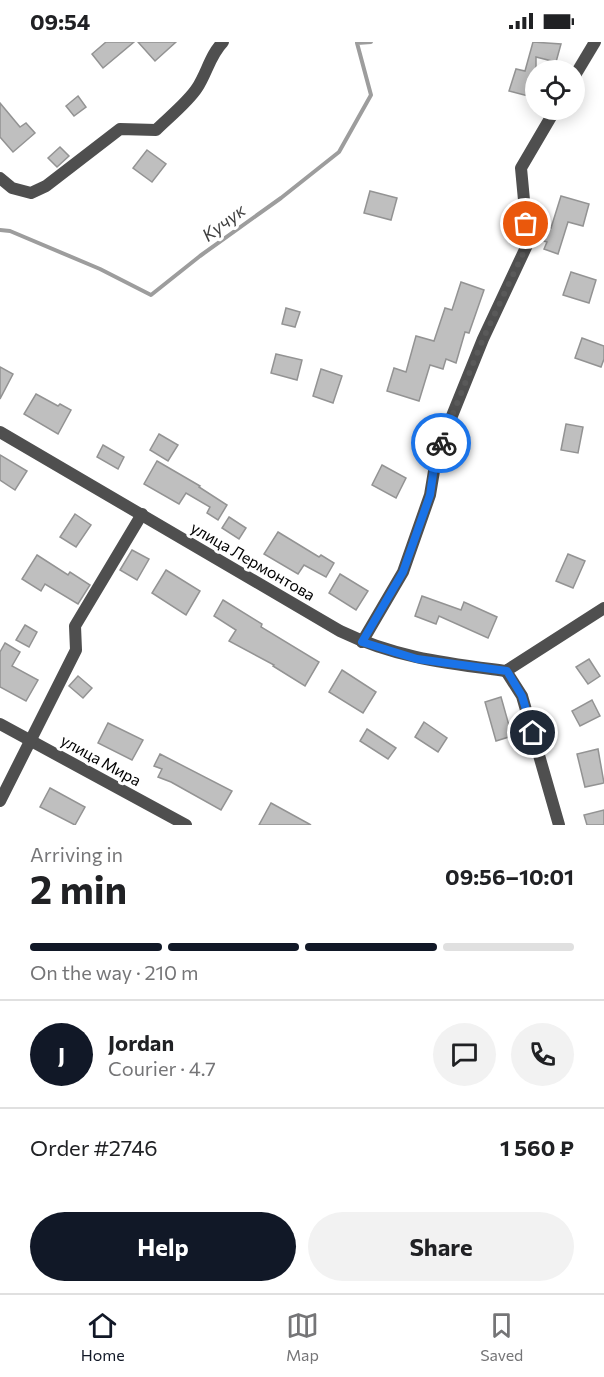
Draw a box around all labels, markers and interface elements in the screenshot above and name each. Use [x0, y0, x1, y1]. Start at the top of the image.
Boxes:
text: 09:54 [30, 8, 90, 35]
map controls [525, 60, 585, 120]
button: locate [525, 60, 585, 120]
water label: Кучук [197, 198, 250, 246]
pin [500, 198, 551, 249]
icon: bag [509, 207, 542, 240]
courier [411, 413, 471, 473]
icon: bike [425, 427, 458, 460]
street label: улица Лермонтова [188, 517, 319, 604]
pin [507, 707, 558, 758]
icon: home [516, 716, 549, 749]
street label: улица Мира [58, 730, 145, 789]
text: Arriving in [30, 842, 123, 866]
text: 09:56–10:01 [445, 863, 574, 890]
text: 2 min [30, 864, 127, 912]
text: On the way · 210 m [30, 960, 198, 984]
button: chat [433, 1023, 496, 1086]
button: phone [511, 1023, 574, 1086]
text: Jordan [108, 1029, 174, 1056]
text: J [58, 1041, 65, 1068]
text: Courier · 4.7 [108, 1056, 216, 1080]
text: Order #2746 [30, 1134, 158, 1161]
text: 1 560 ₽ [500, 1134, 574, 1161]
button: Help [30, 1212, 296, 1281]
button: Share [308, 1212, 574, 1281]
tab: Home [81, 1309, 125, 1364]
tab: Map [286, 1309, 319, 1364]
tab: Saved [480, 1309, 523, 1364]

